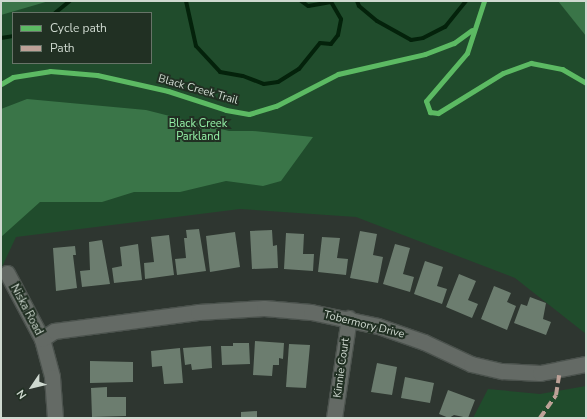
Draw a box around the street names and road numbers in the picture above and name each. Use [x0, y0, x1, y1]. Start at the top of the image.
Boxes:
street label: Black Creek Trail [157, 72, 239, 108]
street label: Niska Road [7, 282, 45, 338]
street label: Tobermory Drive [322, 309, 406, 341]
street label: Kinnie Court [331, 337, 353, 399]

